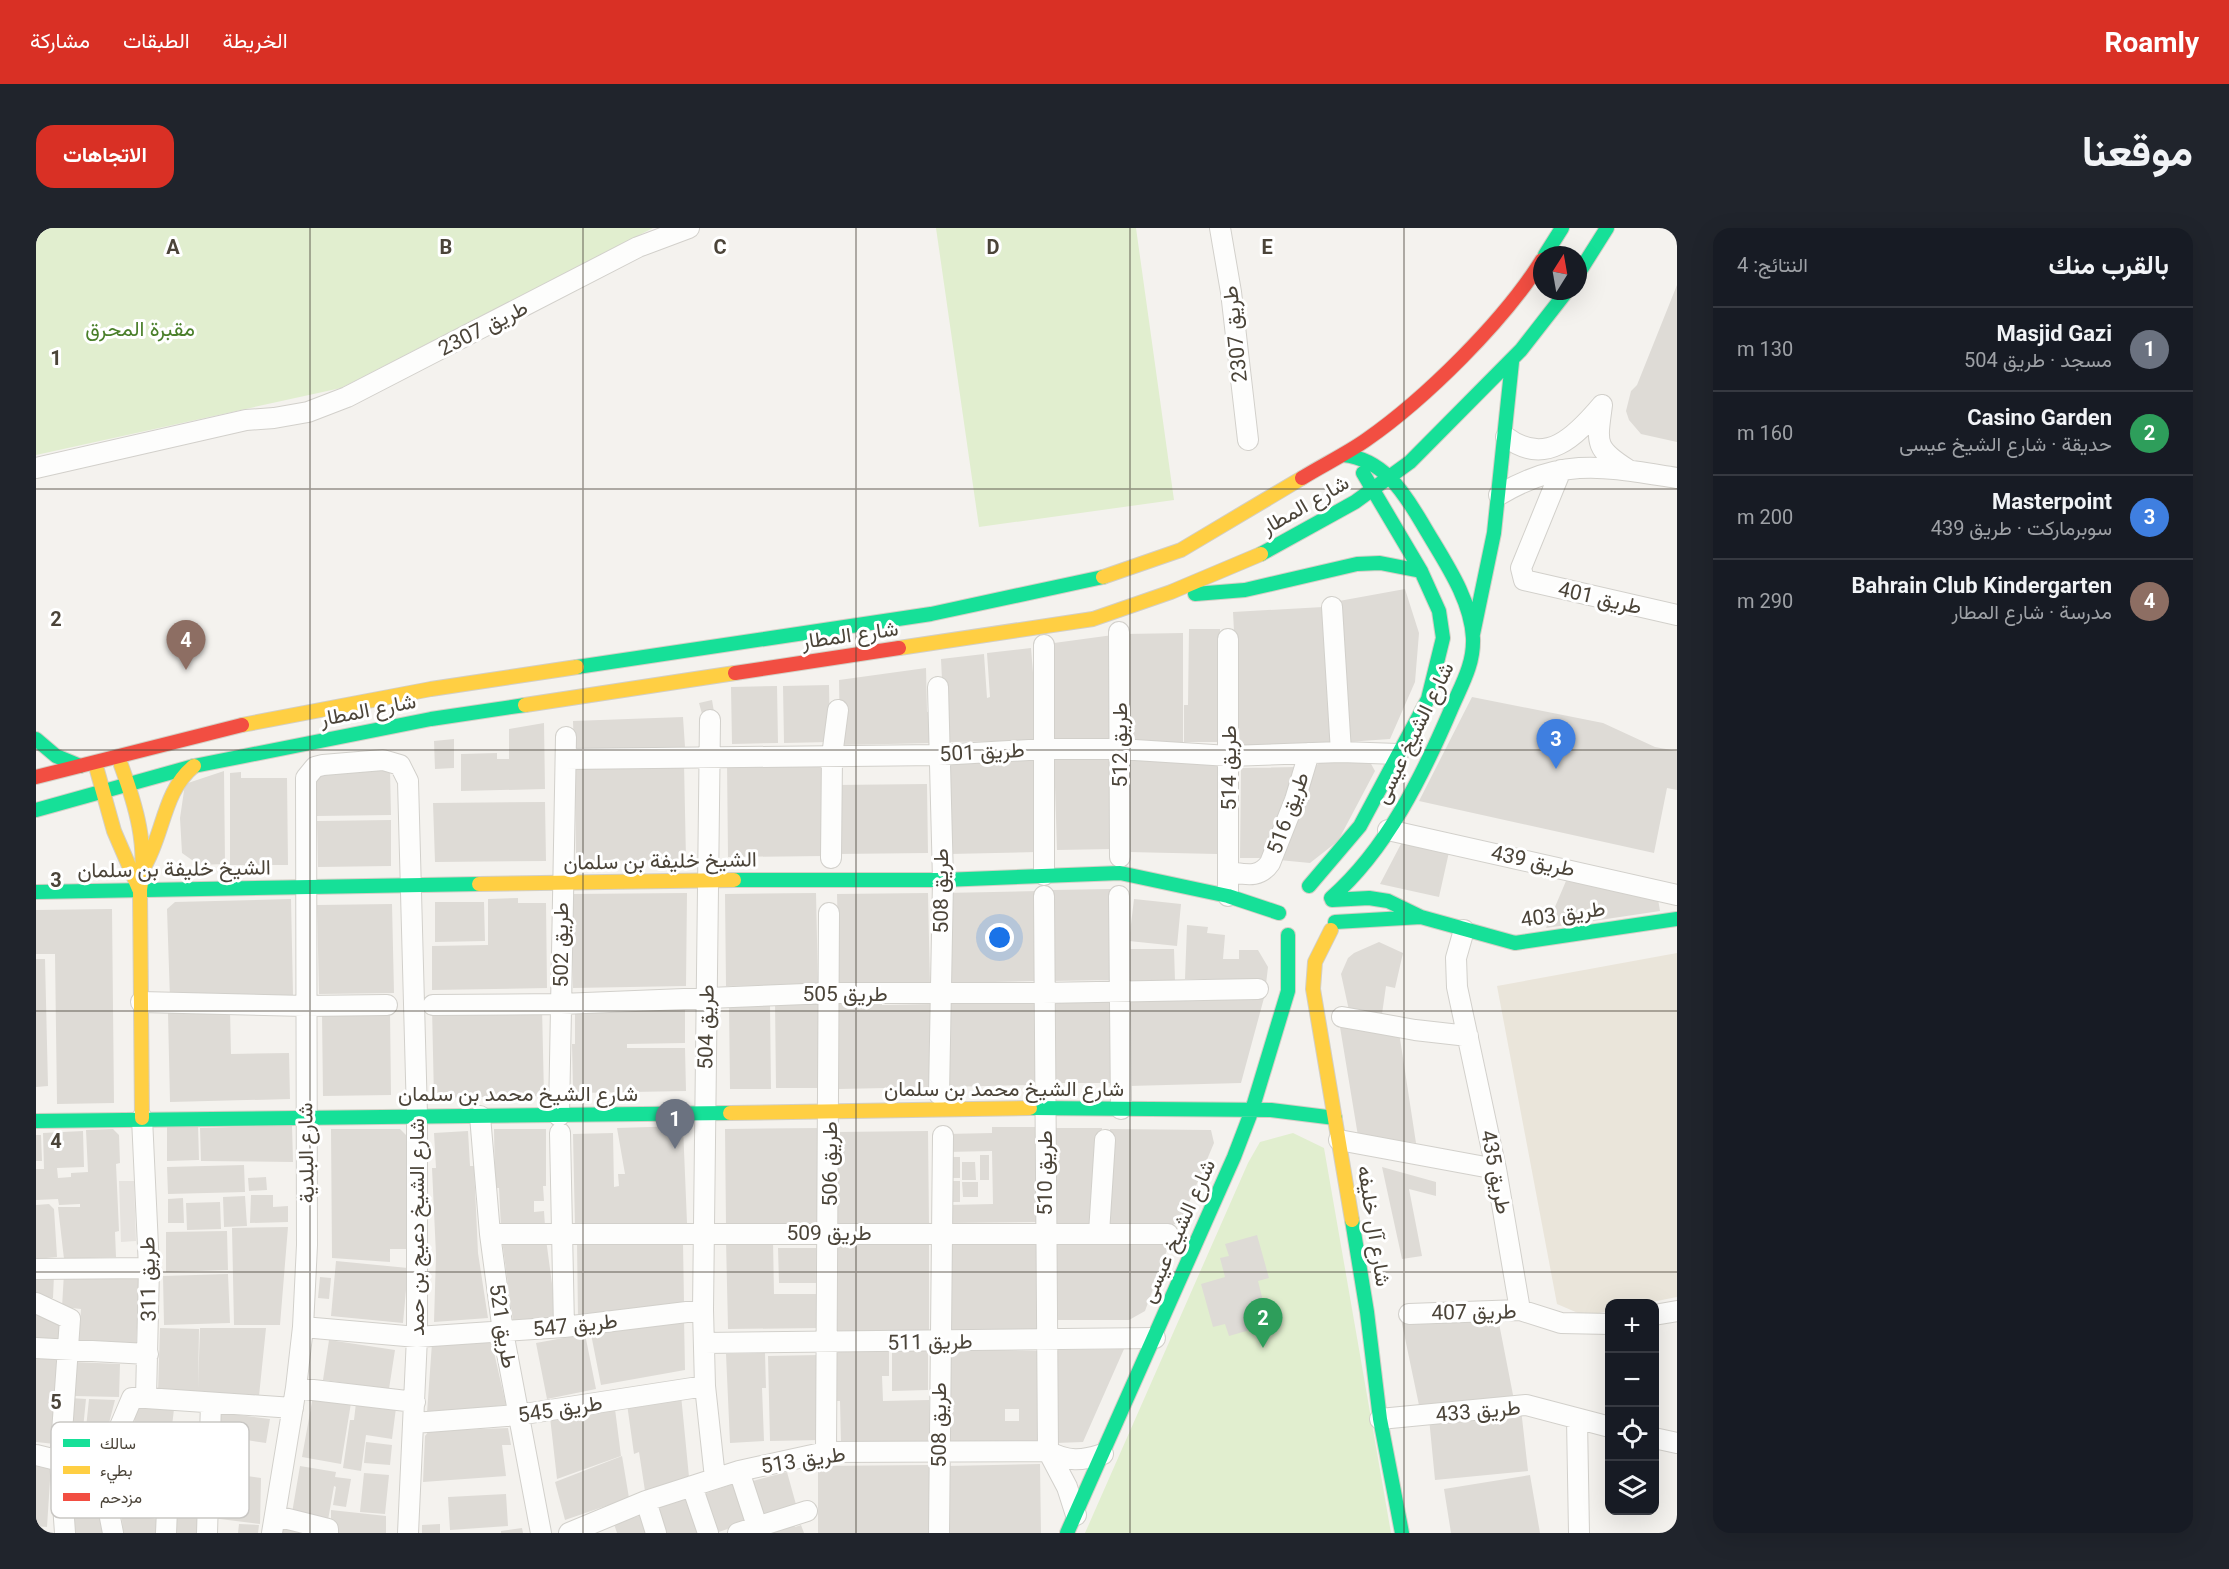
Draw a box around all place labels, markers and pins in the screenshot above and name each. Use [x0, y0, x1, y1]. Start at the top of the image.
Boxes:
pin: 4 [166, 620, 206, 670]
pin: 3 [1536, 720, 1576, 769]
pin: 1 [656, 1100, 694, 1149]
pin: 2 [1244, 1298, 1282, 1348]

